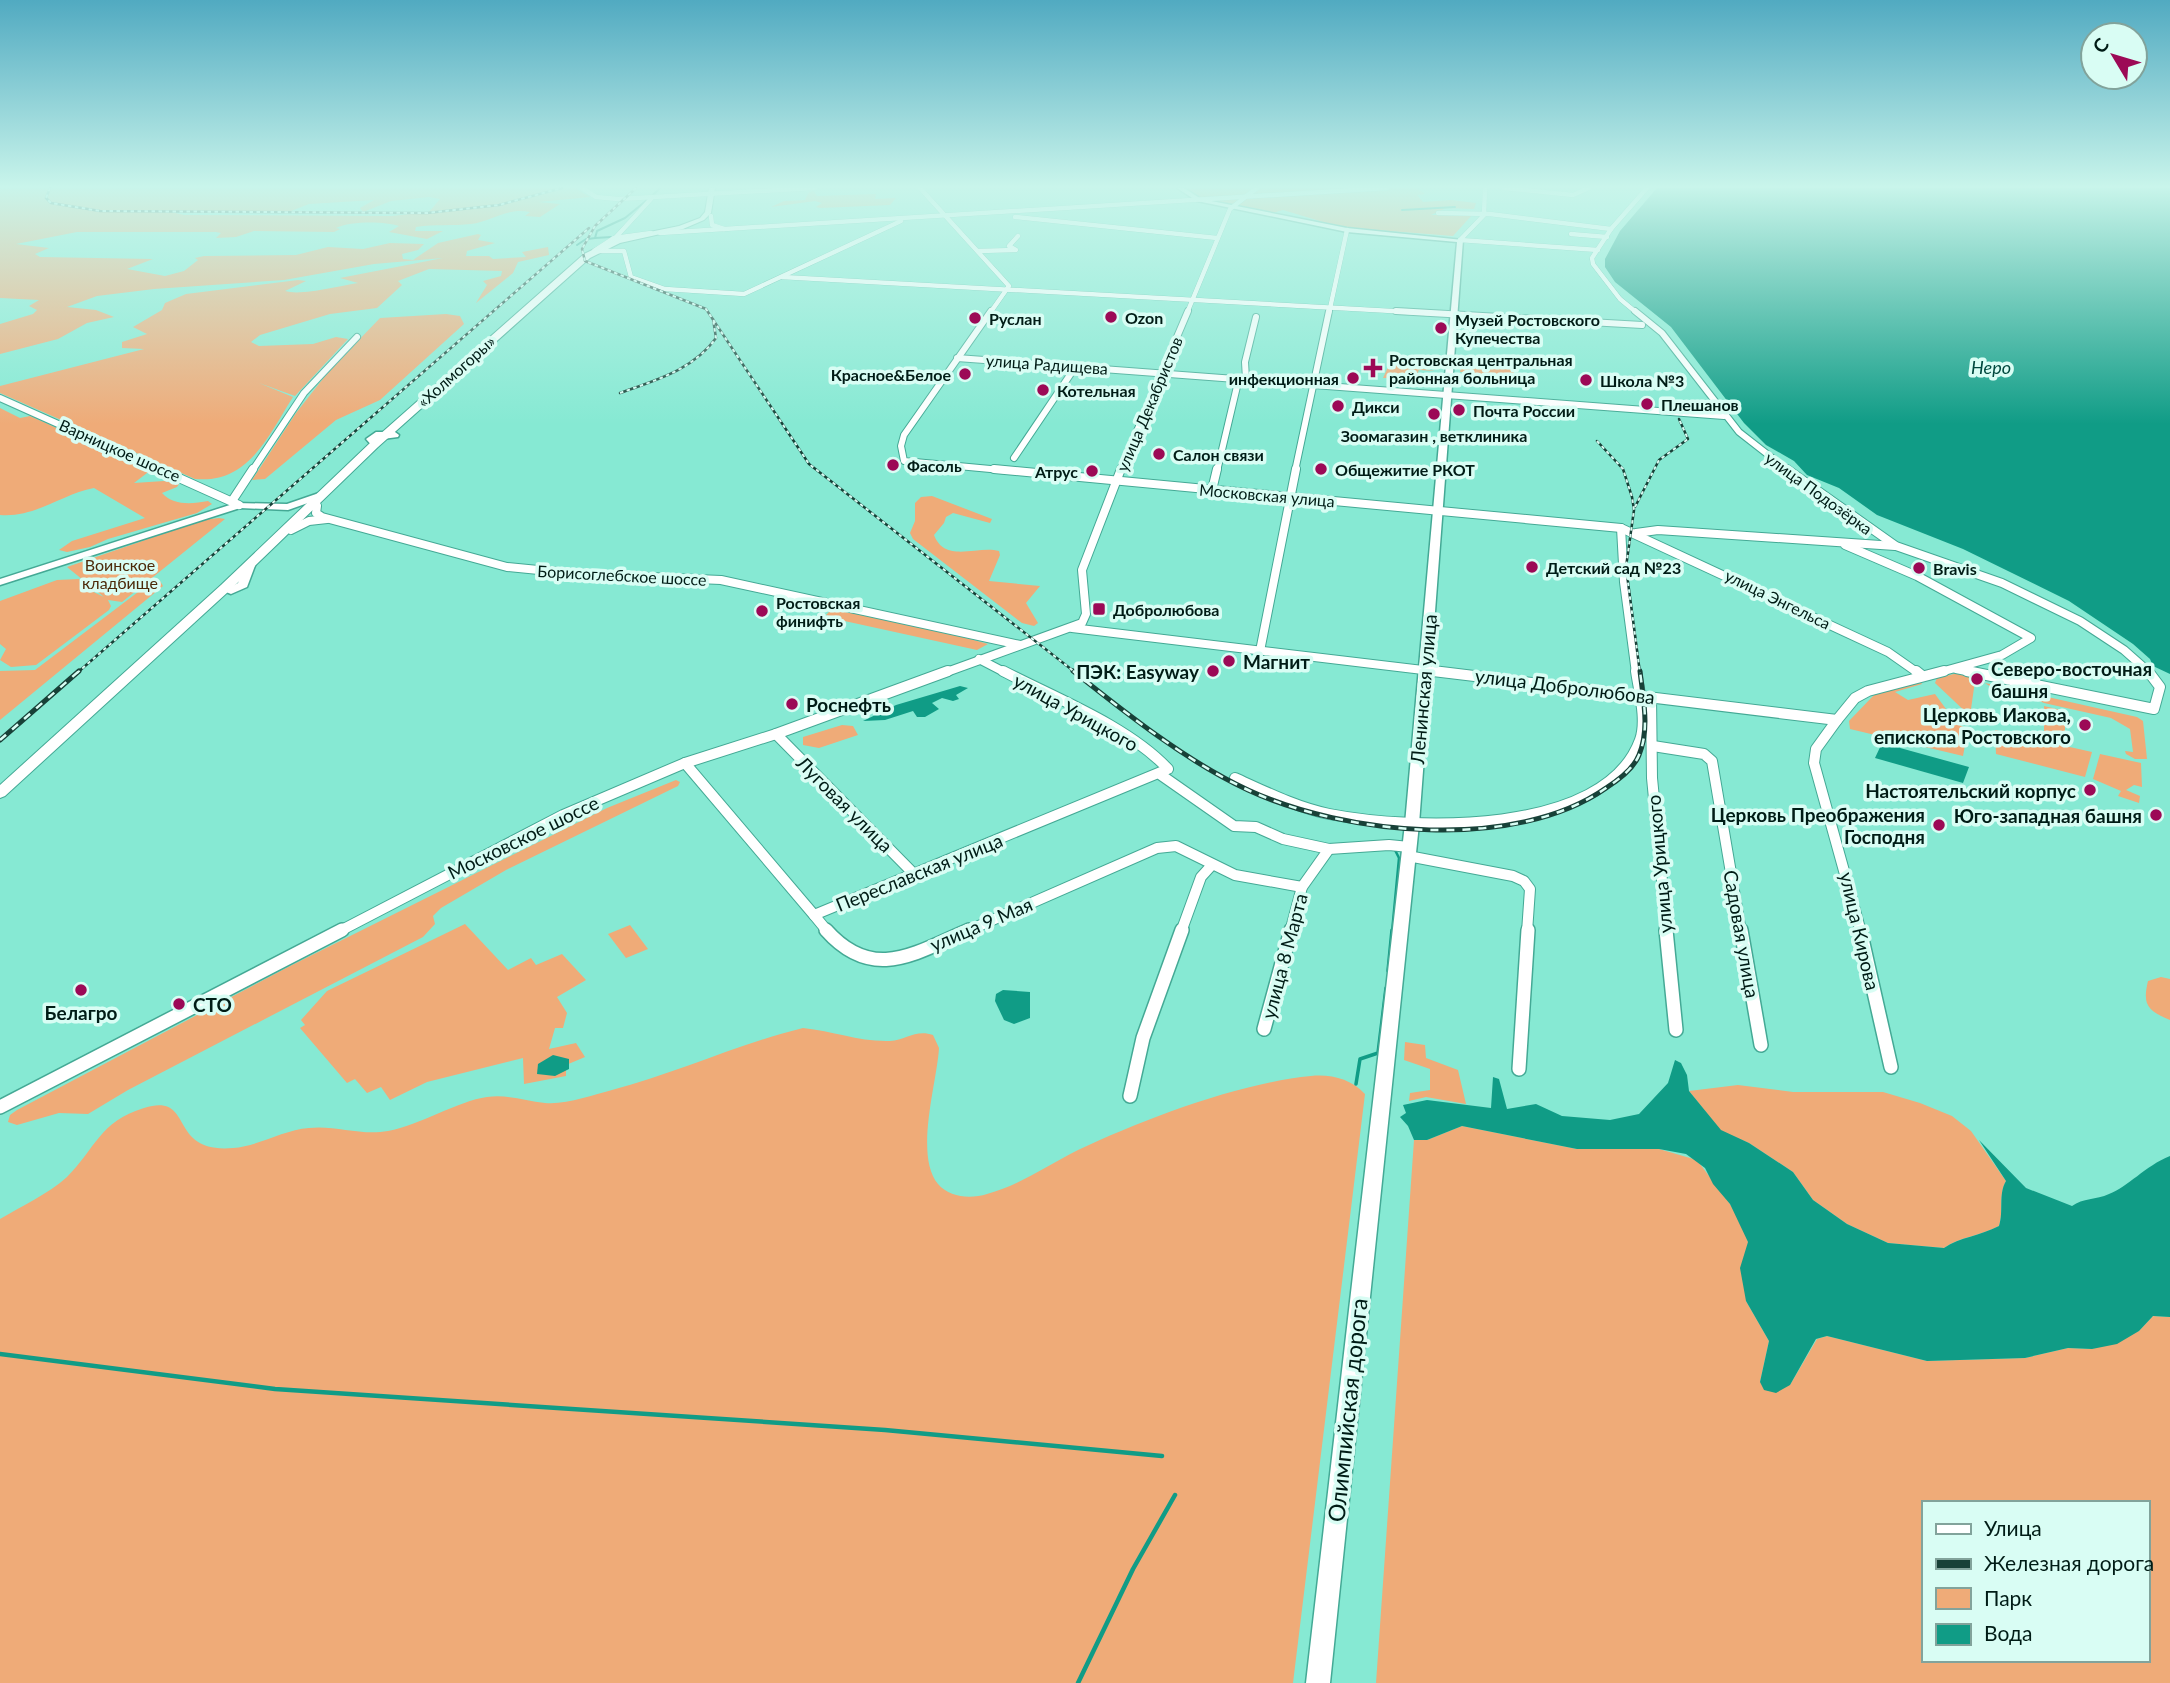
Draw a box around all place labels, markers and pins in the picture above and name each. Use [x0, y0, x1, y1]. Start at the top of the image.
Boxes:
place label: Ozon [1125, 308, 1163, 327]
place label: Руслан [989, 309, 1042, 328]
marker: Ozon [1103, 309, 1119, 325]
marker: Руслан [967, 310, 983, 326]
place label: Музей Ростовского Купечества [1455, 310, 1600, 347]
marker: Музей Ростовского Купечества [1433, 320, 1449, 336]
place label: Ростовская центральная районная больница [1389, 350, 1573, 387]
marker: Ростовская центральная районная больница [1363, 358, 1383, 378]
place label: Красное&Белое [831, 365, 951, 384]
marker: Красное&Белое [957, 366, 973, 382]
place label: инфекционная [1229, 369, 1339, 388]
marker: инфекционная [1345, 370, 1361, 386]
place label: Школа №3 [1600, 371, 1684, 390]
marker: Школа №3 [1578, 372, 1594, 388]
place label: Котельная [1057, 381, 1136, 400]
marker: Котельная [1035, 382, 1051, 398]
place label: Плешанов [1661, 395, 1739, 414]
marker: Плешанов [1639, 396, 1655, 412]
place label: Дикси [1352, 397, 1400, 416]
marker: Дикси [1330, 398, 1346, 414]
place label: Почта России [1473, 401, 1575, 420]
marker: Почта России [1451, 402, 1467, 418]
marker: Зоомагазин , ветклиника [1426, 406, 1442, 422]
place label: Зоомагазин , ветклиника [1341, 426, 1527, 445]
place label: Салон связи [1173, 445, 1264, 464]
marker: Салон связи [1151, 446, 1167, 462]
place label: Фасоль [907, 456, 962, 475]
marker: Фасоль [885, 457, 901, 473]
place label: Общежитие РКОТ [1335, 460, 1475, 479]
marker: Общежитие РКОТ [1313, 461, 1329, 477]
place label: Атрус [1034, 462, 1078, 481]
marker: Атрус [1084, 463, 1100, 479]
place label: Детский сад №23 [1546, 558, 1681, 577]
marker: Детский сад №23 [1524, 559, 1540, 575]
place label: Bravis [1933, 559, 1977, 578]
marker: Bravis [1911, 560, 1927, 576]
place label: Ростовская финифть [776, 593, 860, 630]
place label: Добролюбова [1113, 600, 1219, 619]
marker: Добролюбова [1091, 601, 1107, 617]
marker: Ростовская финифть [754, 603, 770, 619]
place label: Магнит [1243, 650, 1310, 673]
marker: Магнит [1221, 653, 1237, 669]
place label: Северо-восточная башня [1991, 657, 2152, 702]
place label: ПЭК: Easyway [1076, 660, 1200, 683]
marker: ПЭК: Easyway [1205, 663, 1221, 679]
marker: Северо-восточная башня [1969, 671, 1985, 687]
place label: Роснефть [806, 693, 891, 716]
marker: Роснефть [784, 696, 800, 712]
place label: Церковь Иакова, епископа Ростовского [1874, 703, 2071, 748]
marker: Церковь Иакова, епископа Ростовского [2077, 717, 2093, 733]
place label: Настоятельский корпус [1865, 779, 2076, 802]
marker: Настоятельский корпус [2082, 782, 2098, 798]
place label: Церковь Преображения Господня [1711, 803, 1925, 848]
place label: Юго-западная башня [1954, 804, 2142, 827]
marker: Юго-западная башня [2148, 807, 2164, 823]
marker: Церковь Преображения Господня [1931, 817, 1947, 833]
marker: Белагро [73, 982, 89, 998]
place label: СТО [193, 993, 232, 1016]
marker: СТО [171, 996, 187, 1012]
place label: Белагро [45, 1001, 117, 1024]

